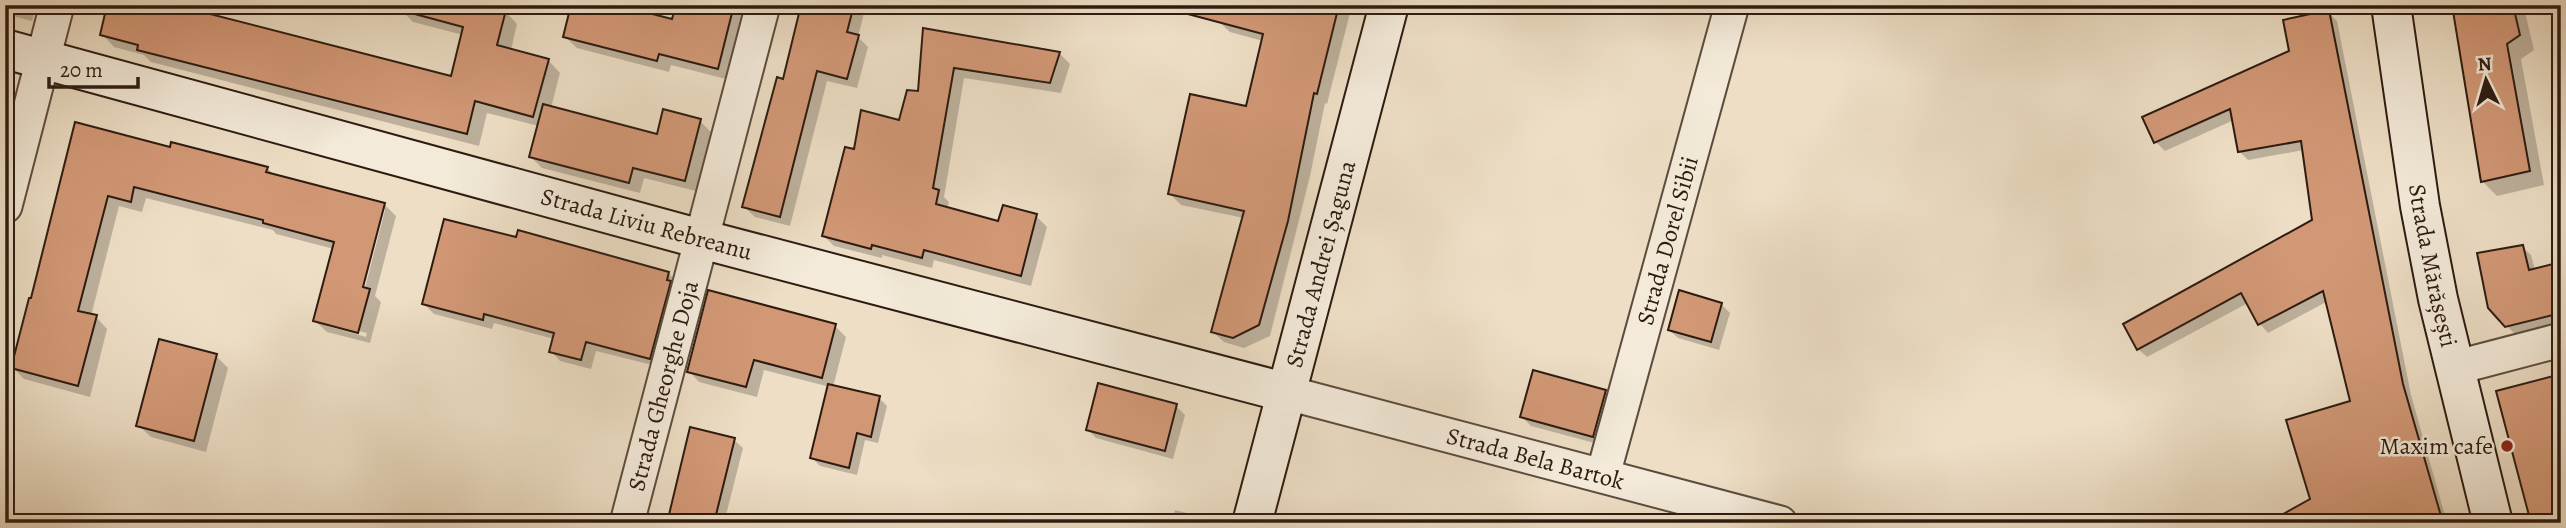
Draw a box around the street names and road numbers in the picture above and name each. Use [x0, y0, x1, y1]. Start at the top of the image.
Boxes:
street label: Strada Dorel Sibii [1629, 153, 1706, 329]
street label: Strada Andrei Șaguna [1278, 156, 1363, 371]
street label: Strada Liviu Rebreanu [537, 180, 756, 268]
street label: Strada Mărășești [2401, 182, 2465, 351]
street label: Strada Gheorghe Doja [620, 276, 706, 494]
street label: Strada Bela Bartok [1443, 420, 1628, 497]

